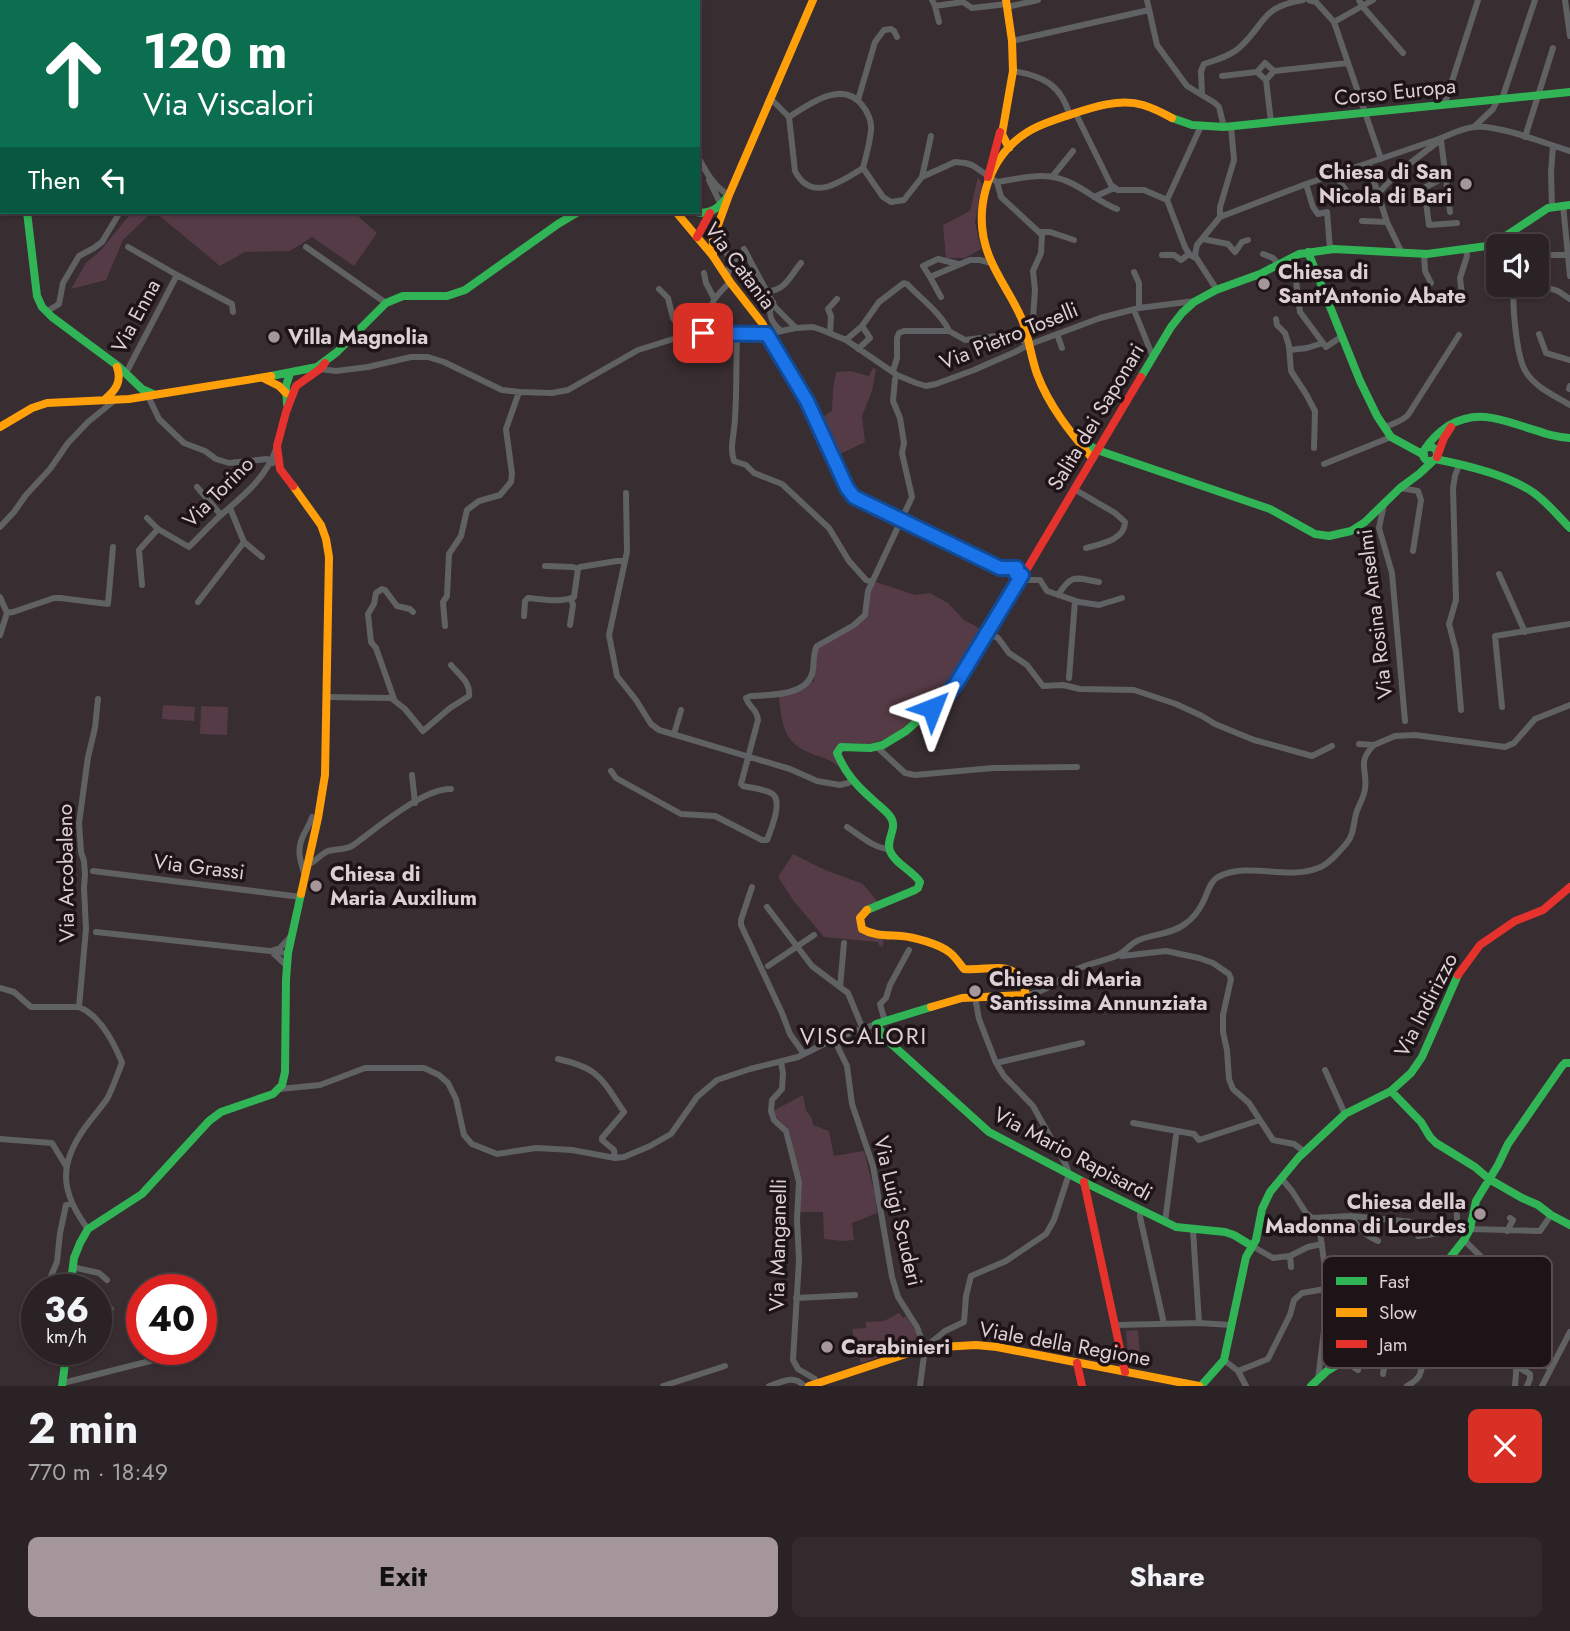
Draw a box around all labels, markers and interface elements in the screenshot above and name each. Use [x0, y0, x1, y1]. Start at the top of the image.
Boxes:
text: 120 m [143, 16, 287, 86]
icon: ahead [28, 28, 119, 119]
street label: Corso Europa [1333, 71, 1457, 113]
text: Via Viscalori [143, 81, 315, 127]
place label: Chiesa di San Nicola di Bari [1319, 157, 1452, 211]
text: Then [28, 161, 81, 199]
icon: left [95, 161, 133, 199]
marker: Chiesa di San Nicola di Bari [1458, 176, 1474, 192]
street label: Via Catania [697, 216, 783, 316]
map controls [1486, 234, 1549, 297]
button: sound [1486, 234, 1549, 297]
place label: Chiesa di Sant'Antonio Abate [1278, 257, 1466, 311]
street label: Via Enna [104, 274, 168, 358]
marker: Chiesa di Sant'Antonio Abate [1256, 276, 1272, 292]
street label: Via Pietro Toselli [935, 295, 1083, 377]
pin [673, 303, 733, 363]
icon: arrive [684, 314, 722, 352]
place label: Villa Magnolia [287, 322, 428, 352]
marker: Villa Magnolia [266, 329, 282, 345]
street label: Salita dei Saponari [1040, 338, 1152, 496]
street label: Via Torino [176, 450, 260, 534]
street label: Via Rosina Anselmi [1350, 527, 1400, 701]
position arrow [895, 671, 969, 745]
street label: Via Arcobaleno [50, 804, 82, 942]
street label: Via Grassi [152, 847, 246, 887]
place label: Chiesa di Maria Auxilium [330, 859, 477, 913]
marker: Chiesa di Maria Auxilium [308, 878, 324, 894]
street label: Via Indirizzo [1387, 948, 1465, 1062]
place label: Chiesa di Maria Santissima Annunziata [989, 964, 1208, 1018]
marker: Chiesa di Maria Santissima Annunziata [967, 983, 983, 999]
district label: VISCALORI [800, 1019, 928, 1053]
street label: Via Mario Rapisardi [988, 1100, 1158, 1208]
street label: Via Luigi Scuderi [866, 1133, 930, 1289]
street label: Via Manganelli [762, 1178, 794, 1312]
place label: Chiesa della Madonna di Lourdes [1265, 1187, 1466, 1241]
marker: Chiesa della Madonna di Lourdes [1472, 1206, 1488, 1222]
legend [1322, 1256, 1552, 1368]
text: Fast [1379, 1268, 1410, 1295]
speed limit sign: 40 [126, 1274, 217, 1365]
text: 36 [44, 1285, 89, 1335]
text: Slow [1379, 1299, 1417, 1326]
street label: Viale della Regione [977, 1314, 1153, 1374]
text: km/h [46, 1324, 87, 1350]
text: Jam [1376, 1331, 1408, 1358]
place label: Carabinieri [841, 1332, 950, 1362]
marker: Carabinieri [819, 1339, 835, 1355]
text: 2 min [28, 1398, 138, 1459]
button: close [1468, 1409, 1542, 1483]
text: 770 m · 18:49 [28, 1455, 168, 1489]
button: Exit [28, 1537, 778, 1617]
button: Share [792, 1537, 1542, 1617]

